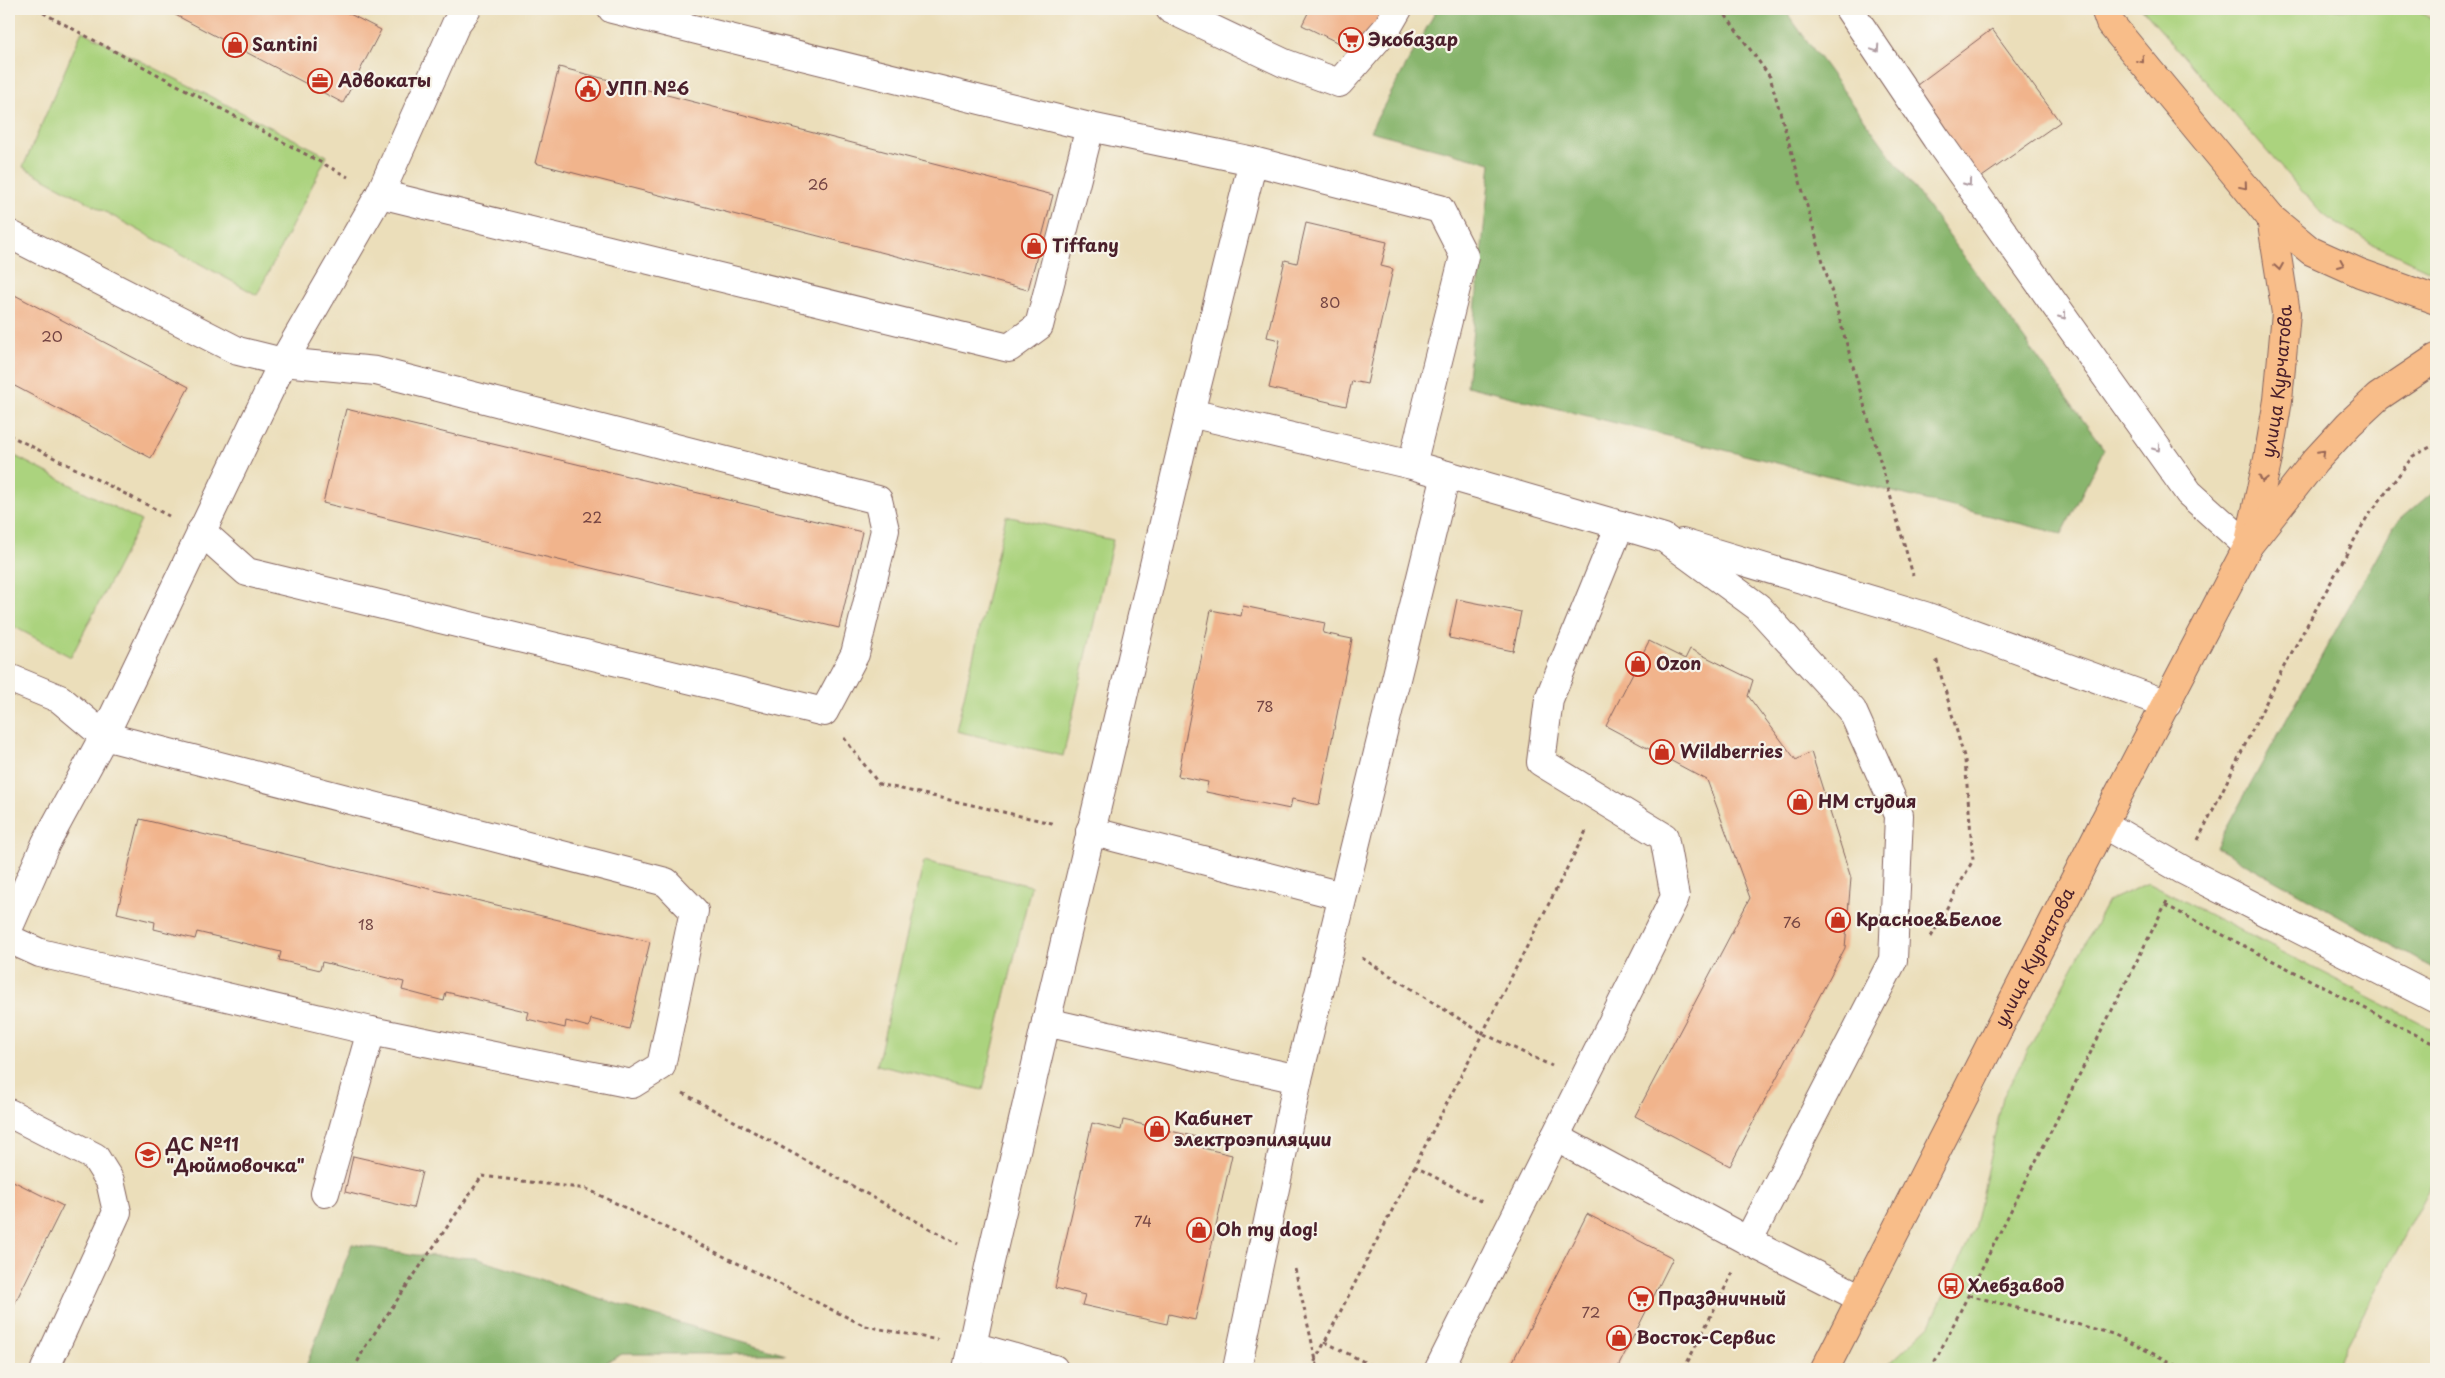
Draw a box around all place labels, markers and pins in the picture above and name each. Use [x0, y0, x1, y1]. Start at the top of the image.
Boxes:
place label: Экобазар [1368, 25, 1458, 52]
supermarket icon: Экобазар [1338, 27, 1364, 53]
place label: Santini [252, 30, 318, 57]
shop icon: Santini [222, 32, 248, 58]
place label: Адвокаты [337, 66, 431, 93]
office icon: Адвокаты [307, 68, 333, 94]
place label: УПП №6 [606, 74, 689, 101]
public building icon: УПП №6 [575, 76, 601, 102]
place label: Tiffany [1052, 231, 1119, 258]
shop icon: Tiffany [1021, 233, 1047, 259]
place label: Ozon [1656, 649, 1701, 676]
shop icon: Ozon [1625, 651, 1651, 677]
place label: Wildberries [1680, 737, 1783, 764]
shop icon: Wildberries [1649, 739, 1675, 765]
place label: HM студия [1818, 787, 1916, 814]
shop icon: HM студия [1787, 789, 1813, 815]
place label: Красное&Белое [1856, 905, 2002, 932]
shop icon: Красное&Белое [1825, 907, 1851, 933]
place label: Кабинет электроэпиляции [1174, 1104, 1332, 1152]
shop icon: Кабинет электроэпиляции [1144, 1116, 1170, 1142]
place label: ДС №11 "Дюймовочка" [165, 1130, 305, 1178]
school or university icon: ДС №11 "Дюймовочка" [135, 1142, 161, 1168]
place label: Oh my dog! [1216, 1215, 1318, 1242]
shop icon: Oh my dog! [1186, 1217, 1212, 1243]
place label: Хлебзавод [1968, 1271, 2064, 1298]
bus stop icon: Хлебзавод [1938, 1273, 1964, 1299]
place label: Праздничный [1658, 1284, 1786, 1311]
supermarket icon: Праздничный [1628, 1286, 1654, 1312]
place label: Восток-Сервис [1636, 1323, 1776, 1350]
shop icon: Восток-Сервис [1606, 1325, 1632, 1351]

